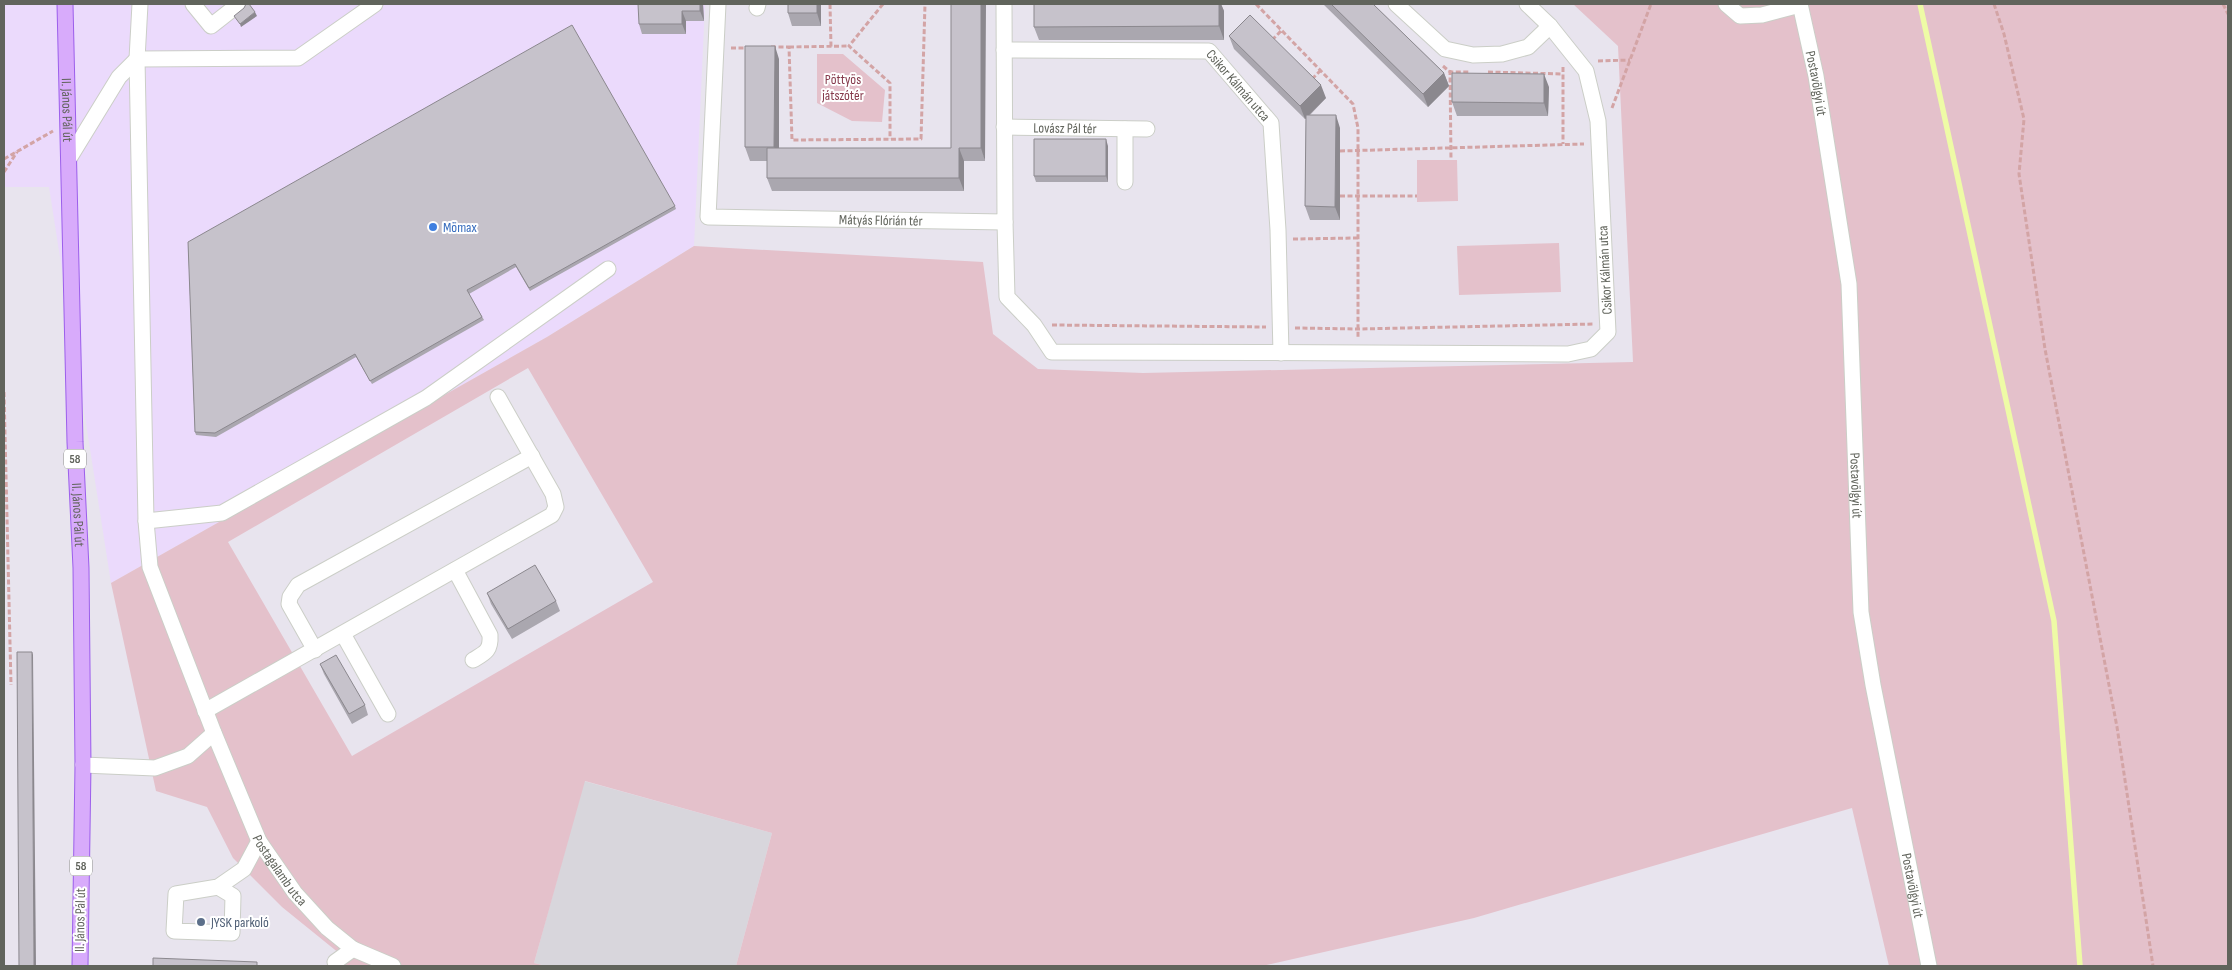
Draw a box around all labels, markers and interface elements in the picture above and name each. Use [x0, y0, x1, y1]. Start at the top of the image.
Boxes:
street label: Csikor Kálmán utca [1203, 46, 1274, 124]
street label: Postavölgyi út [1802, 49, 1831, 117]
park label: Pöttyös játszótér [821, 71, 864, 104]
street label: II. János Pál út [58, 78, 77, 142]
street label: Lovász Pál tér [1033, 119, 1097, 137]
street label: Mátyás Flórián tér [839, 211, 923, 229]
place label: Mömax [443, 219, 478, 236]
marker: Mömax [427, 221, 439, 233]
street label: Csikor Kálmán utca [1594, 225, 1616, 315]
road number: 58 [64, 449, 86, 468]
street label: Postavölgyi út [1847, 452, 1866, 519]
street label: II. János Pál út [68, 482, 88, 547]
street label: Postagalamb utca [249, 832, 311, 909]
street label: Postavölgyi út [1898, 852, 1928, 919]
road number: 58 [70, 856, 92, 876]
street label: II. János Pál út [71, 888, 89, 952]
place label: JYSK parkoló [210, 914, 269, 931]
marker: JYSK parkoló [195, 916, 207, 928]

